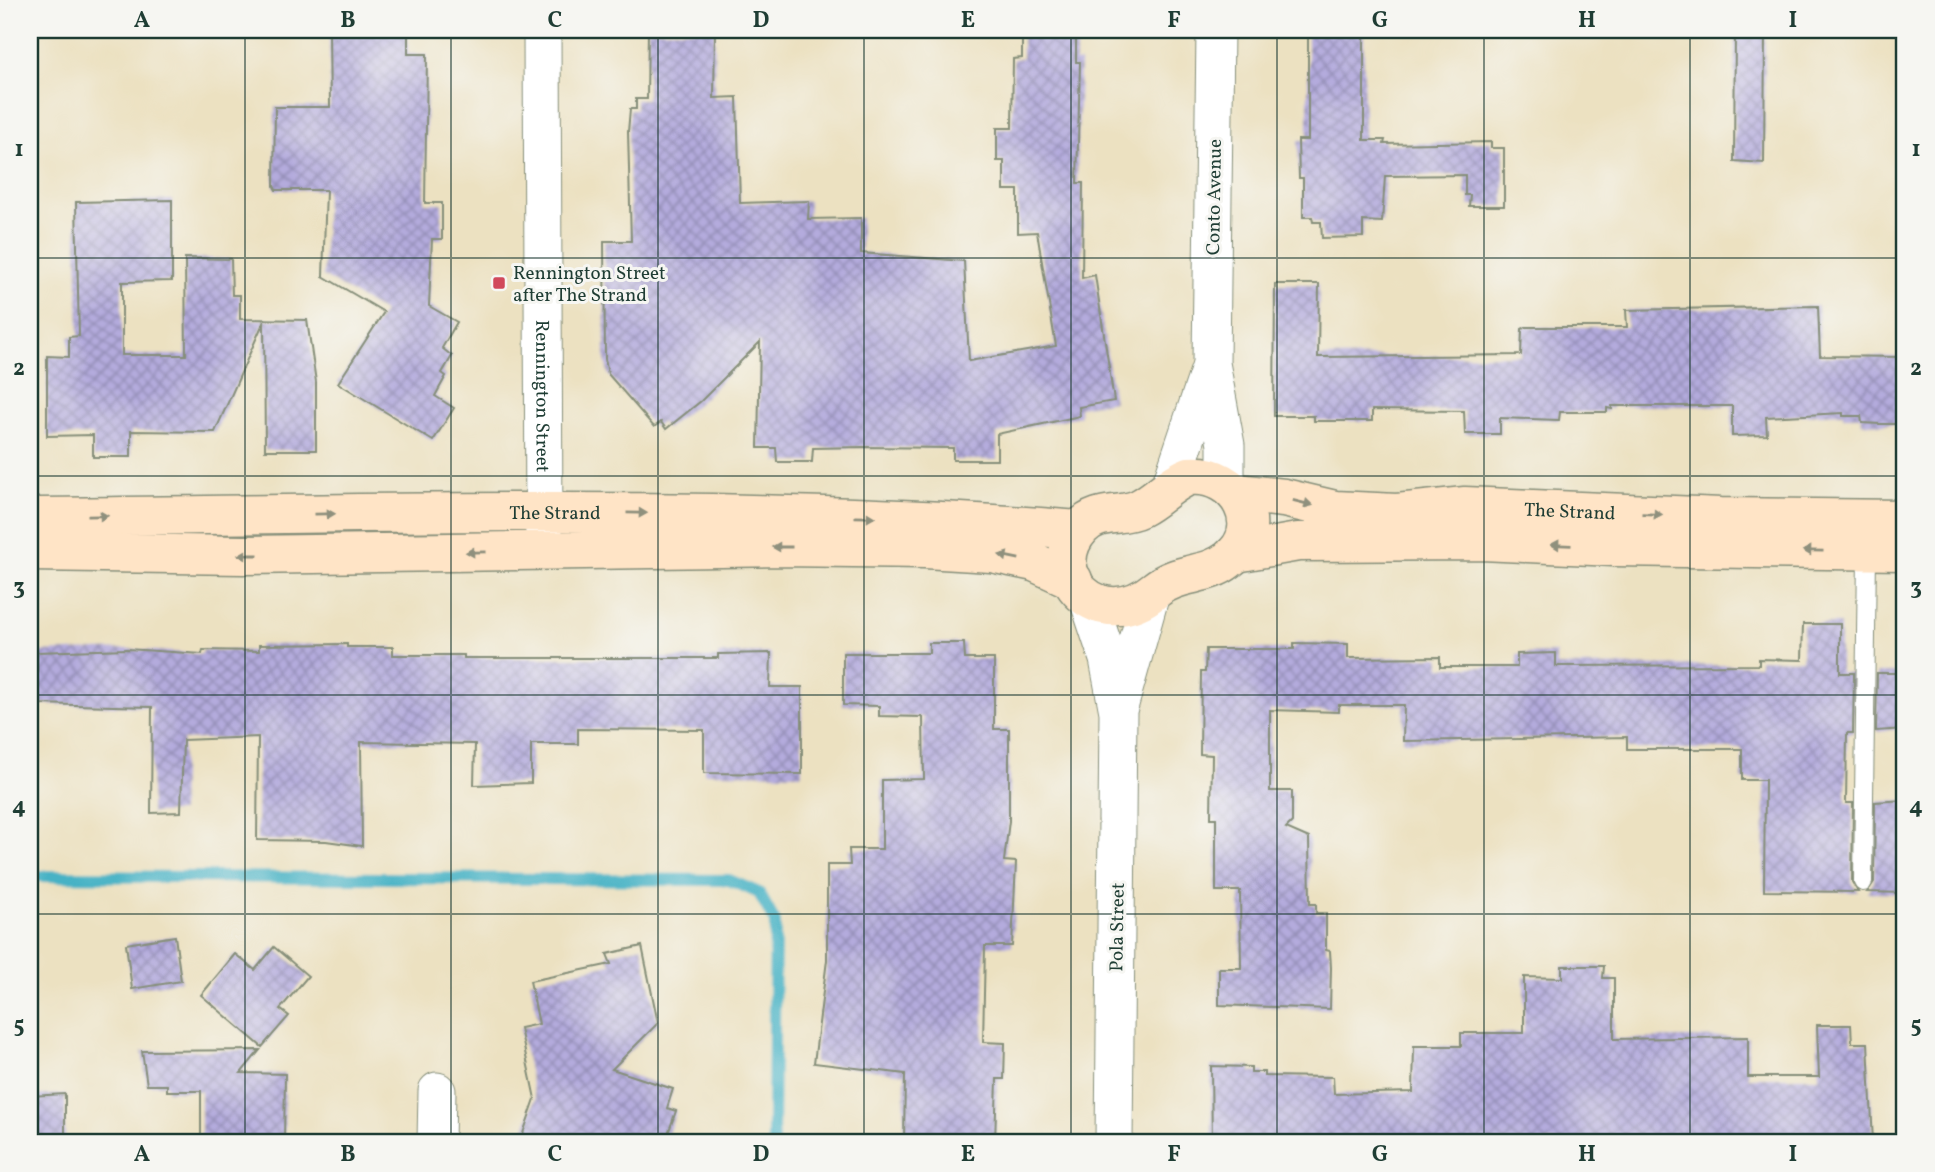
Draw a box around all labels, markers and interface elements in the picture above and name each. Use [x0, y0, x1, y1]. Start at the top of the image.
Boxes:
text: A [134, 5, 150, 37]
text: B [340, 5, 356, 37]
text: C [548, 5, 562, 37]
text: D [753, 5, 770, 37]
text: E [961, 5, 975, 37]
text: F [1167, 5, 1181, 37]
text: G [1372, 5, 1388, 37]
text: H [1578, 5, 1596, 37]
text: I [1789, 5, 1797, 37]
text: 1 [14, 134, 24, 166]
text: 1 [1911, 134, 1921, 166]
street label: Conto Avenue [1201, 139, 1229, 255]
place label: Rennington Street after The Strand [513, 261, 666, 309]
marker: Rennington Street after The Strand [491, 275, 507, 291]
street label: Rennington Street [528, 320, 555, 473]
text: 2 [13, 353, 25, 385]
text: 2 [1910, 353, 1922, 385]
one-way arrow [1292, 497, 1314, 508]
street label: The Strand [1523, 498, 1616, 527]
street label: The Strand [509, 501, 601, 527]
one-way arrow [627, 507, 649, 519]
one-way arrow [315, 508, 337, 520]
one-way arrow [1641, 509, 1663, 520]
one-way arrow [87, 510, 109, 522]
one-way arrow [854, 511, 876, 522]
one-way arrow [1549, 539, 1571, 550]
one-way arrow [771, 541, 793, 553]
one-way arrow [1801, 545, 1823, 556]
one-way arrow [465, 546, 487, 557]
one-way arrow [237, 549, 259, 561]
one-way arrow [998, 551, 1020, 562]
text: 3 [13, 572, 25, 604]
text: 3 [1910, 572, 1922, 604]
text: 4 [12, 791, 26, 823]
text: 4 [1909, 791, 1923, 823]
street label: Pola Street [1104, 882, 1132, 972]
text: 5 [13, 1010, 25, 1042]
text: 5 [1910, 1010, 1922, 1042]
text: A [134, 1139, 150, 1171]
text: B [340, 1139, 356, 1171]
text: C [548, 1139, 562, 1171]
text: D [753, 1139, 770, 1171]
text: E [961, 1139, 975, 1171]
text: F [1167, 1139, 1181, 1171]
text: G [1372, 1139, 1388, 1171]
text: H [1578, 1139, 1596, 1171]
text: I [1789, 1139, 1797, 1171]

